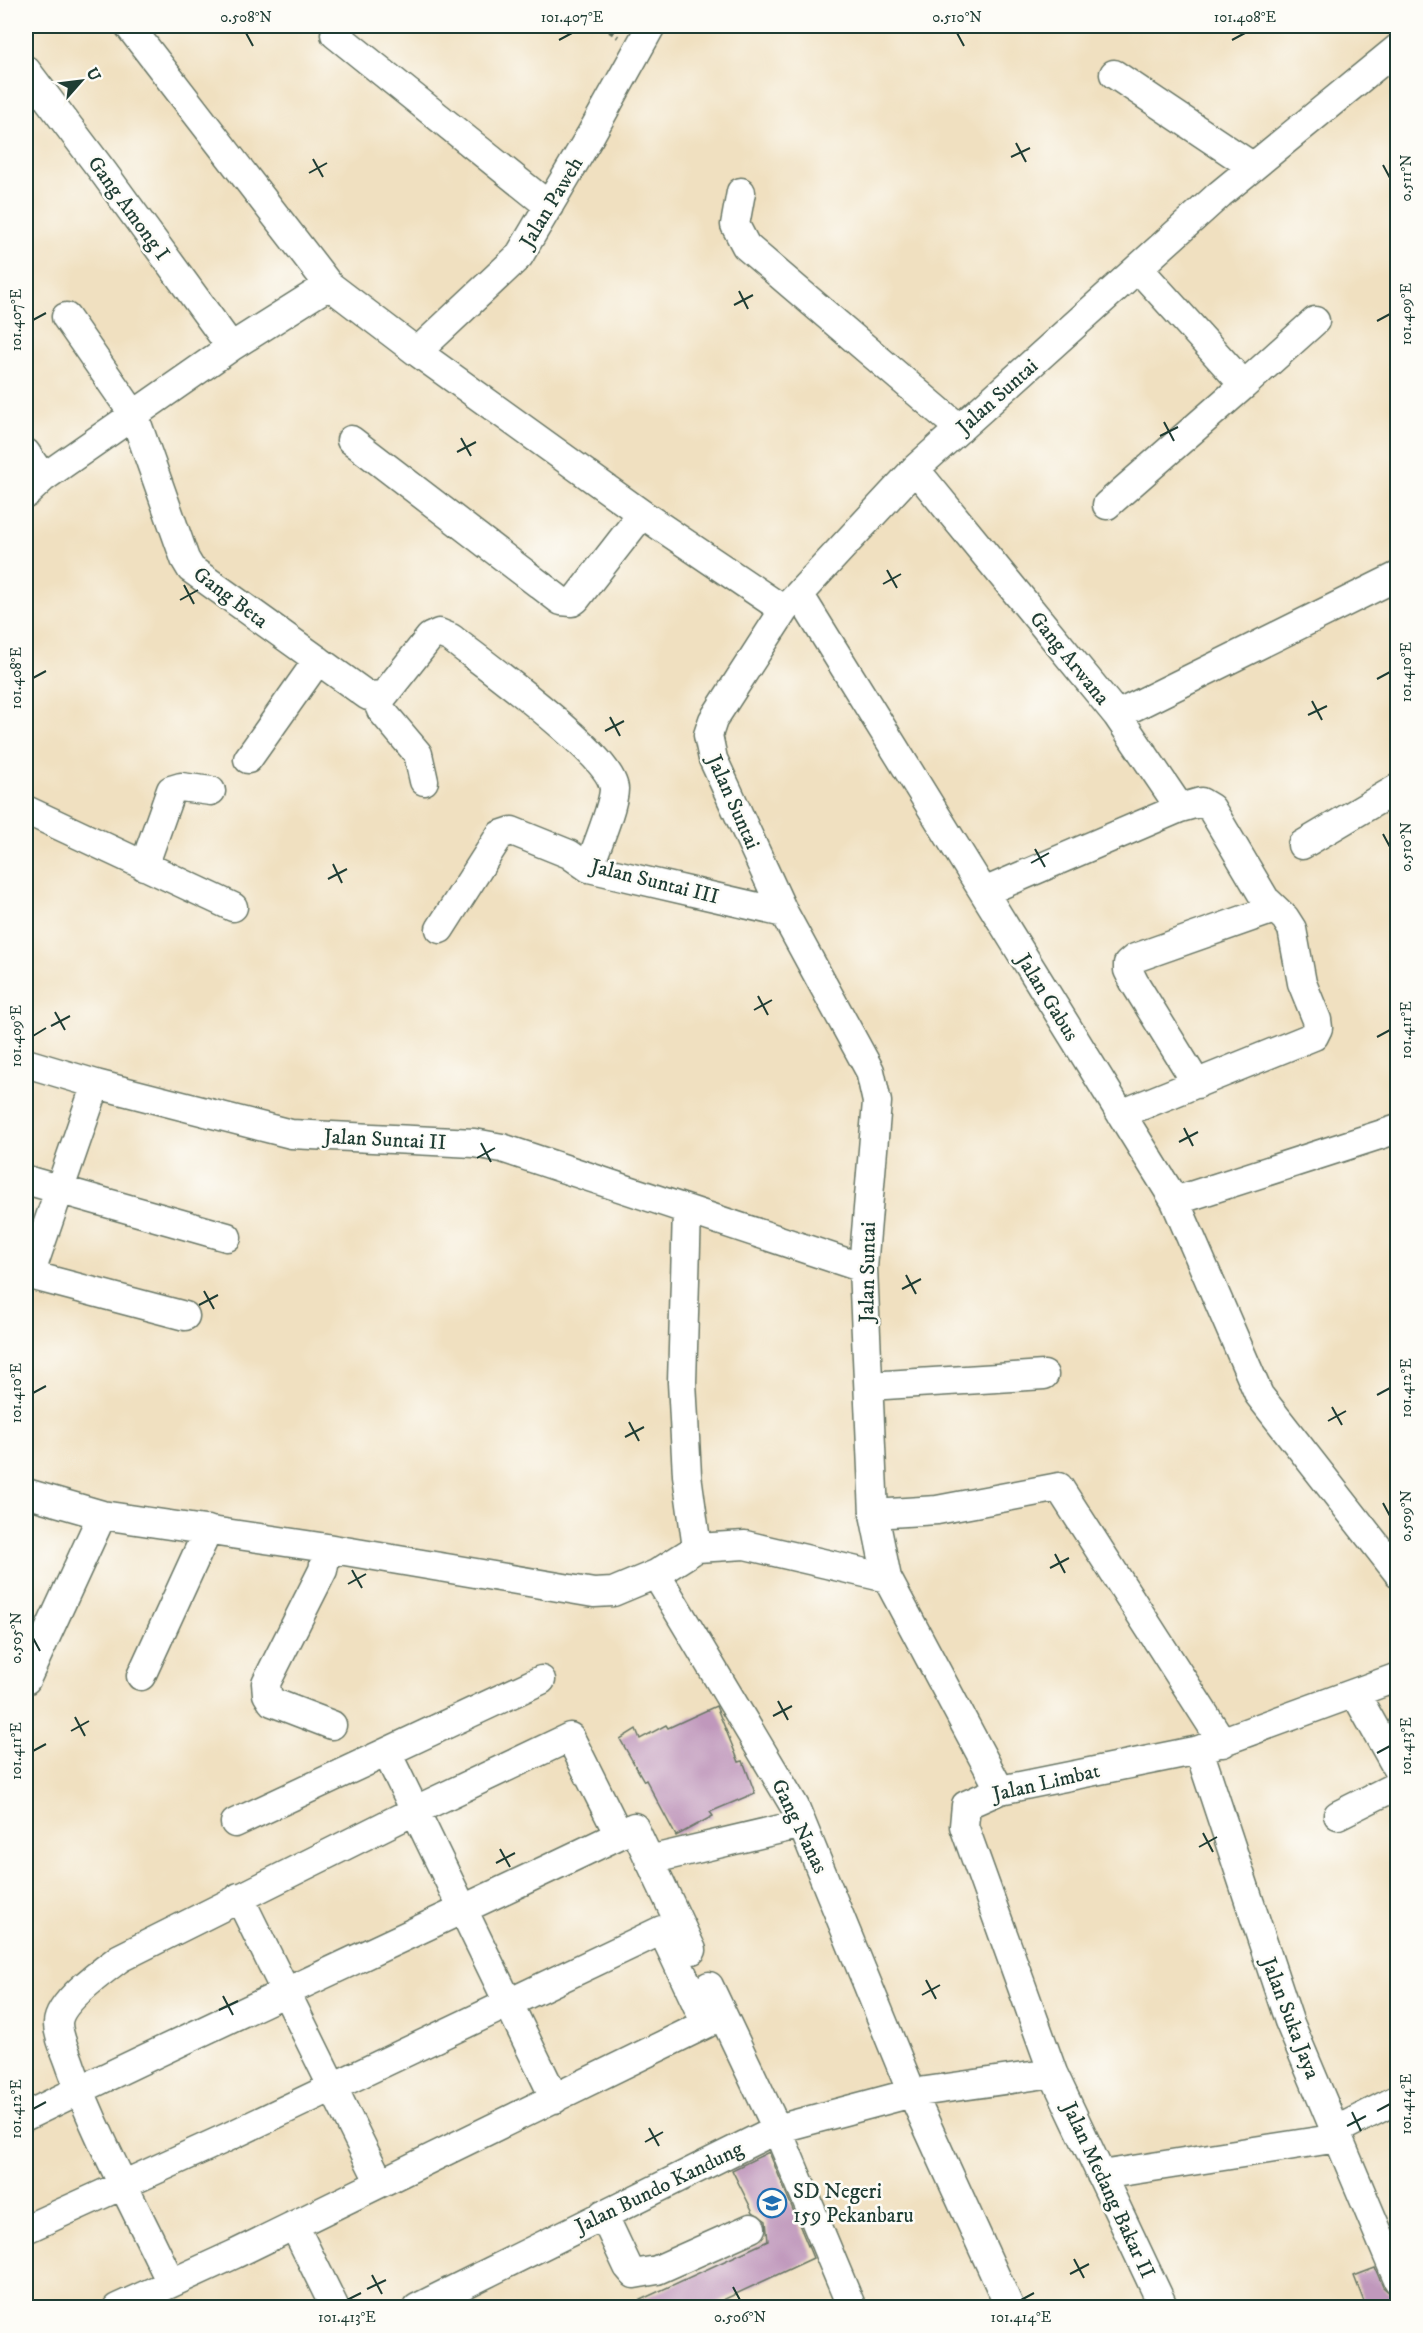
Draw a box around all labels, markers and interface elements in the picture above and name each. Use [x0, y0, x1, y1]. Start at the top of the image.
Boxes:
text: 0.508°N [220, 8, 272, 27]
text: 101.407°E [541, 8, 604, 27]
text: 0.510°N [932, 8, 982, 27]
text: 101.408°E [1214, 8, 1277, 27]
north arrow [51, 51, 111, 111]
text: U [82, 64, 105, 85]
street label: Gang Among I [82, 151, 175, 266]
street label: Jalan Paweh [513, 152, 589, 255]
text: 0.511°N [1397, 154, 1416, 202]
text: 101.409°E [1397, 282, 1416, 345]
text: 101.407°E [7, 288, 26, 351]
street label: Jalan Suntai [950, 353, 1044, 441]
street label: Gang Beta [188, 561, 273, 634]
street label: Gang Arwana [1024, 607, 1115, 711]
text: 101.410°E [1397, 641, 1416, 702]
text: 101.408°E [7, 646, 26, 709]
street label: Jalan Suntai [700, 749, 765, 854]
text: 0.510°N [1397, 822, 1416, 872]
street label: Jalan Suntai III [586, 853, 722, 910]
street label: Jalan Gabus [1009, 947, 1084, 1046]
text: 101.411°E [1397, 1001, 1416, 1059]
text: 101.409°E [7, 1004, 26, 1067]
street label: Jalan Suntai II [321, 1124, 447, 1156]
street label: Jalan Suntai [854, 1221, 882, 1325]
text: 101.412°E [1397, 1358, 1416, 1418]
text: 101.410°E [7, 1362, 26, 1423]
text: 0.509°N [1397, 1490, 1416, 1542]
text: 0.505°N [7, 1612, 26, 1664]
text: 101.413°E [1397, 1717, 1416, 1775]
text: 101.411°E [7, 1722, 26, 1780]
street label: Jalan Limbat [988, 1758, 1103, 1808]
street label: Gang Nanas [765, 1775, 833, 1878]
street label: Jalan Suka Jaya [1254, 1952, 1325, 2083]
text: 101.414°E [1397, 2073, 1416, 2134]
text: 101.412°E [7, 2079, 26, 2139]
street label: Jalan Medang Bakar II [1055, 2096, 1160, 2283]
street label: Jalan Bundo Kandung [569, 2136, 748, 2241]
place label: SD Negeri 159 Pekanbaru [793, 2179, 914, 2229]
school or university icon: SD Negeri 159 Pekanbaru [756, 2187, 788, 2219]
text: 101.413°E [318, 2308, 376, 2327]
text: 0.506°N [714, 2308, 766, 2327]
text: 101.414°E [991, 2308, 1052, 2327]

